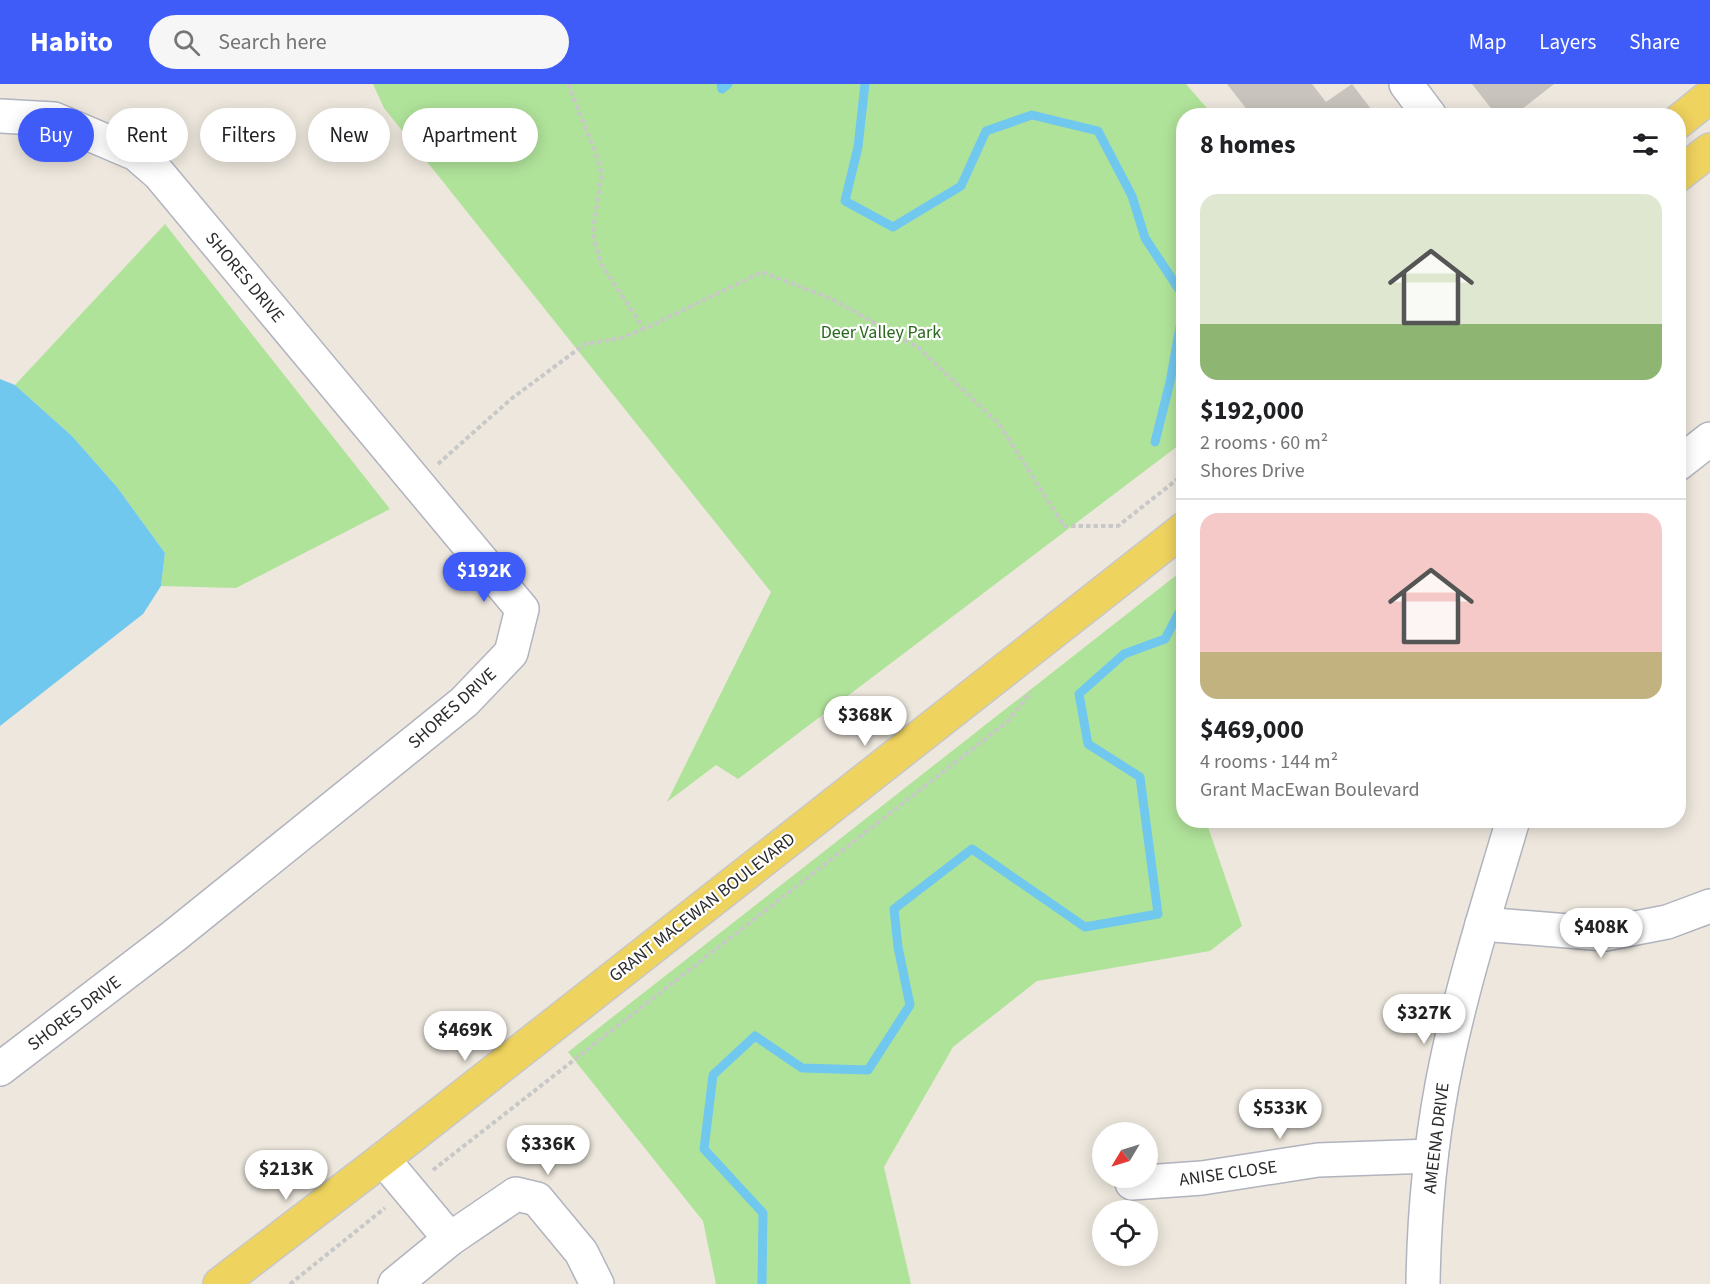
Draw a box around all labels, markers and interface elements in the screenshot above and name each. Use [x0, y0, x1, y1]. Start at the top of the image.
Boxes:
search box [149, 15, 569, 69]
text: Habito [30, 22, 113, 62]
icon: search [170, 26, 203, 59]
text: Search here [218, 26, 327, 58]
text: Map [1469, 27, 1506, 57]
text: Layers [1539, 27, 1596, 57]
text: Share [1629, 27, 1680, 57]
chip: Buy [18, 108, 94, 162]
chip: Rent [106, 108, 188, 162]
chip: Filters [200, 108, 296, 162]
chip: New [308, 108, 390, 162]
chip: Apartment [402, 108, 538, 162]
text: 8 homes [1200, 126, 1295, 163]
icon: filters [1629, 128, 1662, 161]
street label: SHORES DRIVE [199, 227, 290, 328]
icon: home [1377, 233, 1485, 341]
park label: Deer Valley Park [821, 320, 941, 345]
text: $192,000 [1200, 392, 1304, 429]
text: 2 rooms · 60 m² [1200, 429, 1328, 457]
text: Shores Drive [1200, 457, 1305, 485]
pin: $192K [442, 552, 526, 603]
icon: home [1377, 552, 1485, 660]
text: $192K [457, 557, 511, 585]
street label: SHORES DRIVE [403, 662, 502, 755]
pin: $368K [823, 696, 907, 747]
text: $368K [838, 701, 892, 729]
text: $469,000 [1200, 711, 1304, 748]
text: 4 rooms · 144 m² [1200, 748, 1338, 776]
text: Grant MacEwan Boulevard [1200, 776, 1420, 804]
street label: GRANT MACEWAN BOULEVARD [604, 827, 801, 988]
pin: $408K [1559, 908, 1643, 959]
text: $408K [1574, 913, 1628, 941]
street label: SHORES DRIVE [22, 970, 126, 1057]
pin: $327K [1382, 994, 1466, 1045]
text: $327K [1397, 999, 1451, 1027]
pin: $469K [423, 1011, 507, 1062]
text: $469K [438, 1016, 492, 1044]
street label: AMEENA DRIVE [1417, 1081, 1456, 1195]
pin: $533K [1238, 1089, 1322, 1140]
text: $533K [1253, 1094, 1307, 1122]
north arrow [1092, 1122, 1158, 1188]
map controls [1092, 1122, 1158, 1266]
pin: $336K [506, 1125, 590, 1176]
text: $336K [521, 1130, 575, 1158]
pin: $213K [244, 1150, 328, 1201]
street label: ANISE CLOSE [1178, 1154, 1279, 1193]
text: $213K [259, 1155, 313, 1183]
button: locate [1092, 1200, 1158, 1266]

